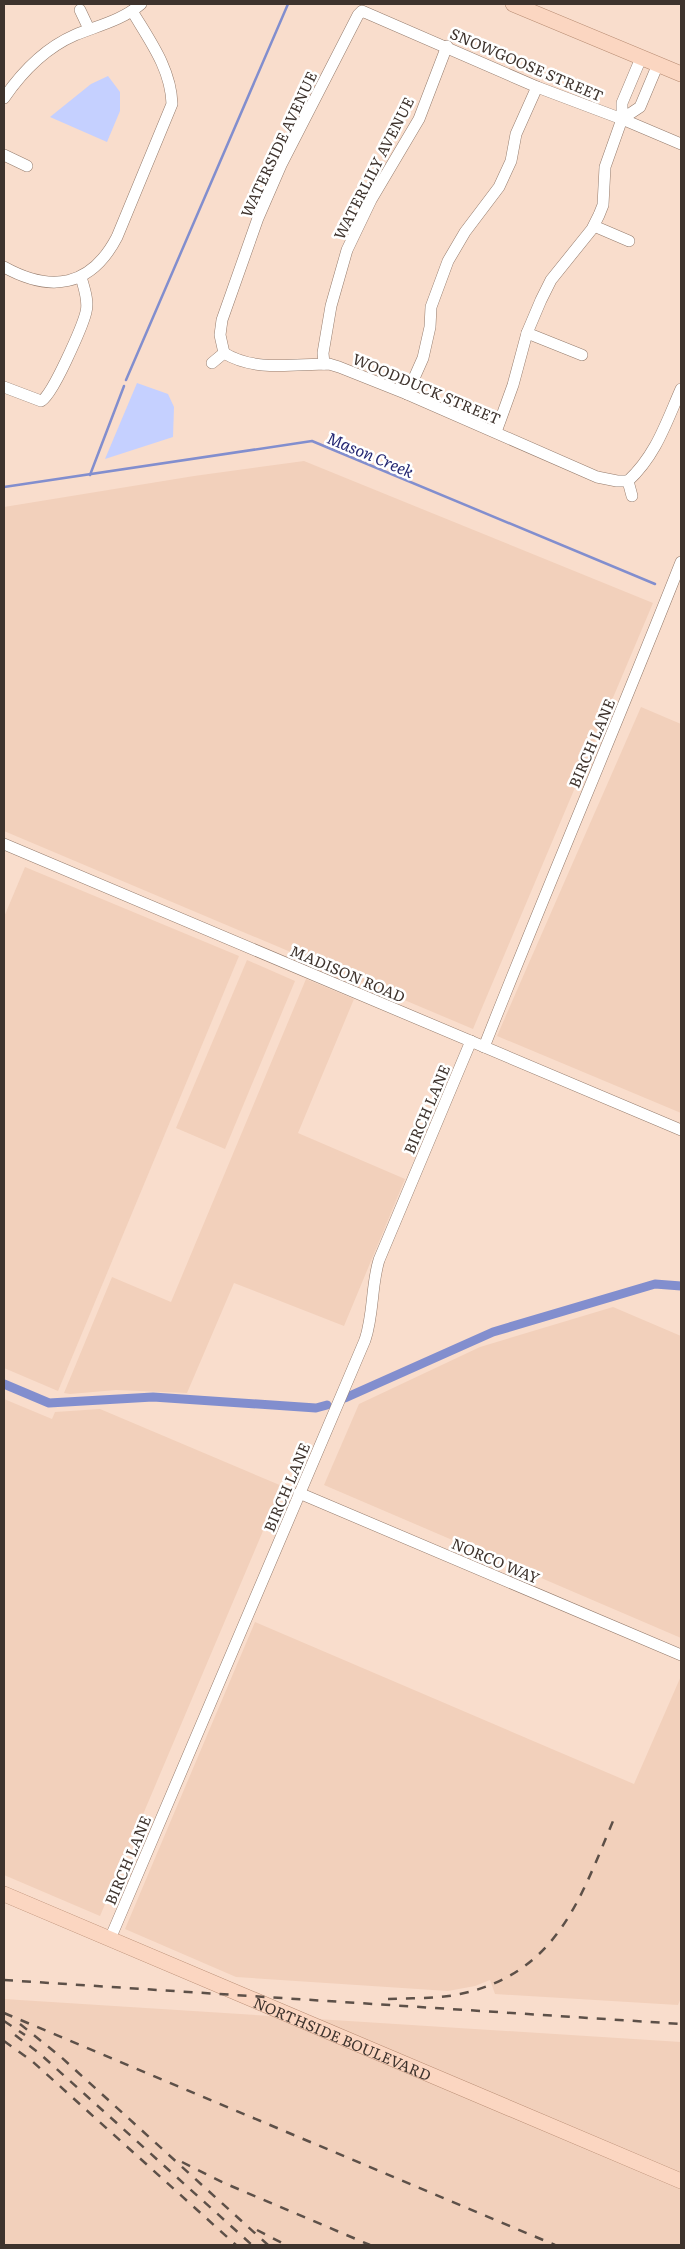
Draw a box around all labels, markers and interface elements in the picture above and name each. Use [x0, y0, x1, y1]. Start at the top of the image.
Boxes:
street label: SNOWGOOSE STREET [447, 21, 607, 107]
street label: WATERSIDE AVENUE [234, 67, 322, 221]
street label: WATERLILY AVENUE [327, 93, 419, 243]
street label: WOODDUCK STREET [349, 346, 505, 430]
water label: Mason Creek [324, 425, 418, 483]
street label: BIRCH LANE [562, 695, 620, 791]
street label: MADISON ROAD [287, 938, 409, 1008]
street label: BIRCH LANE [397, 1061, 455, 1157]
street label: BIRCH LANE [257, 1439, 315, 1535]
street label: NORCO WAY [448, 1531, 544, 1589]
street label: BIRCH LANE [98, 1812, 156, 1908]
street label: NORTHSIDE BOULEVARD [250, 1990, 435, 2086]

